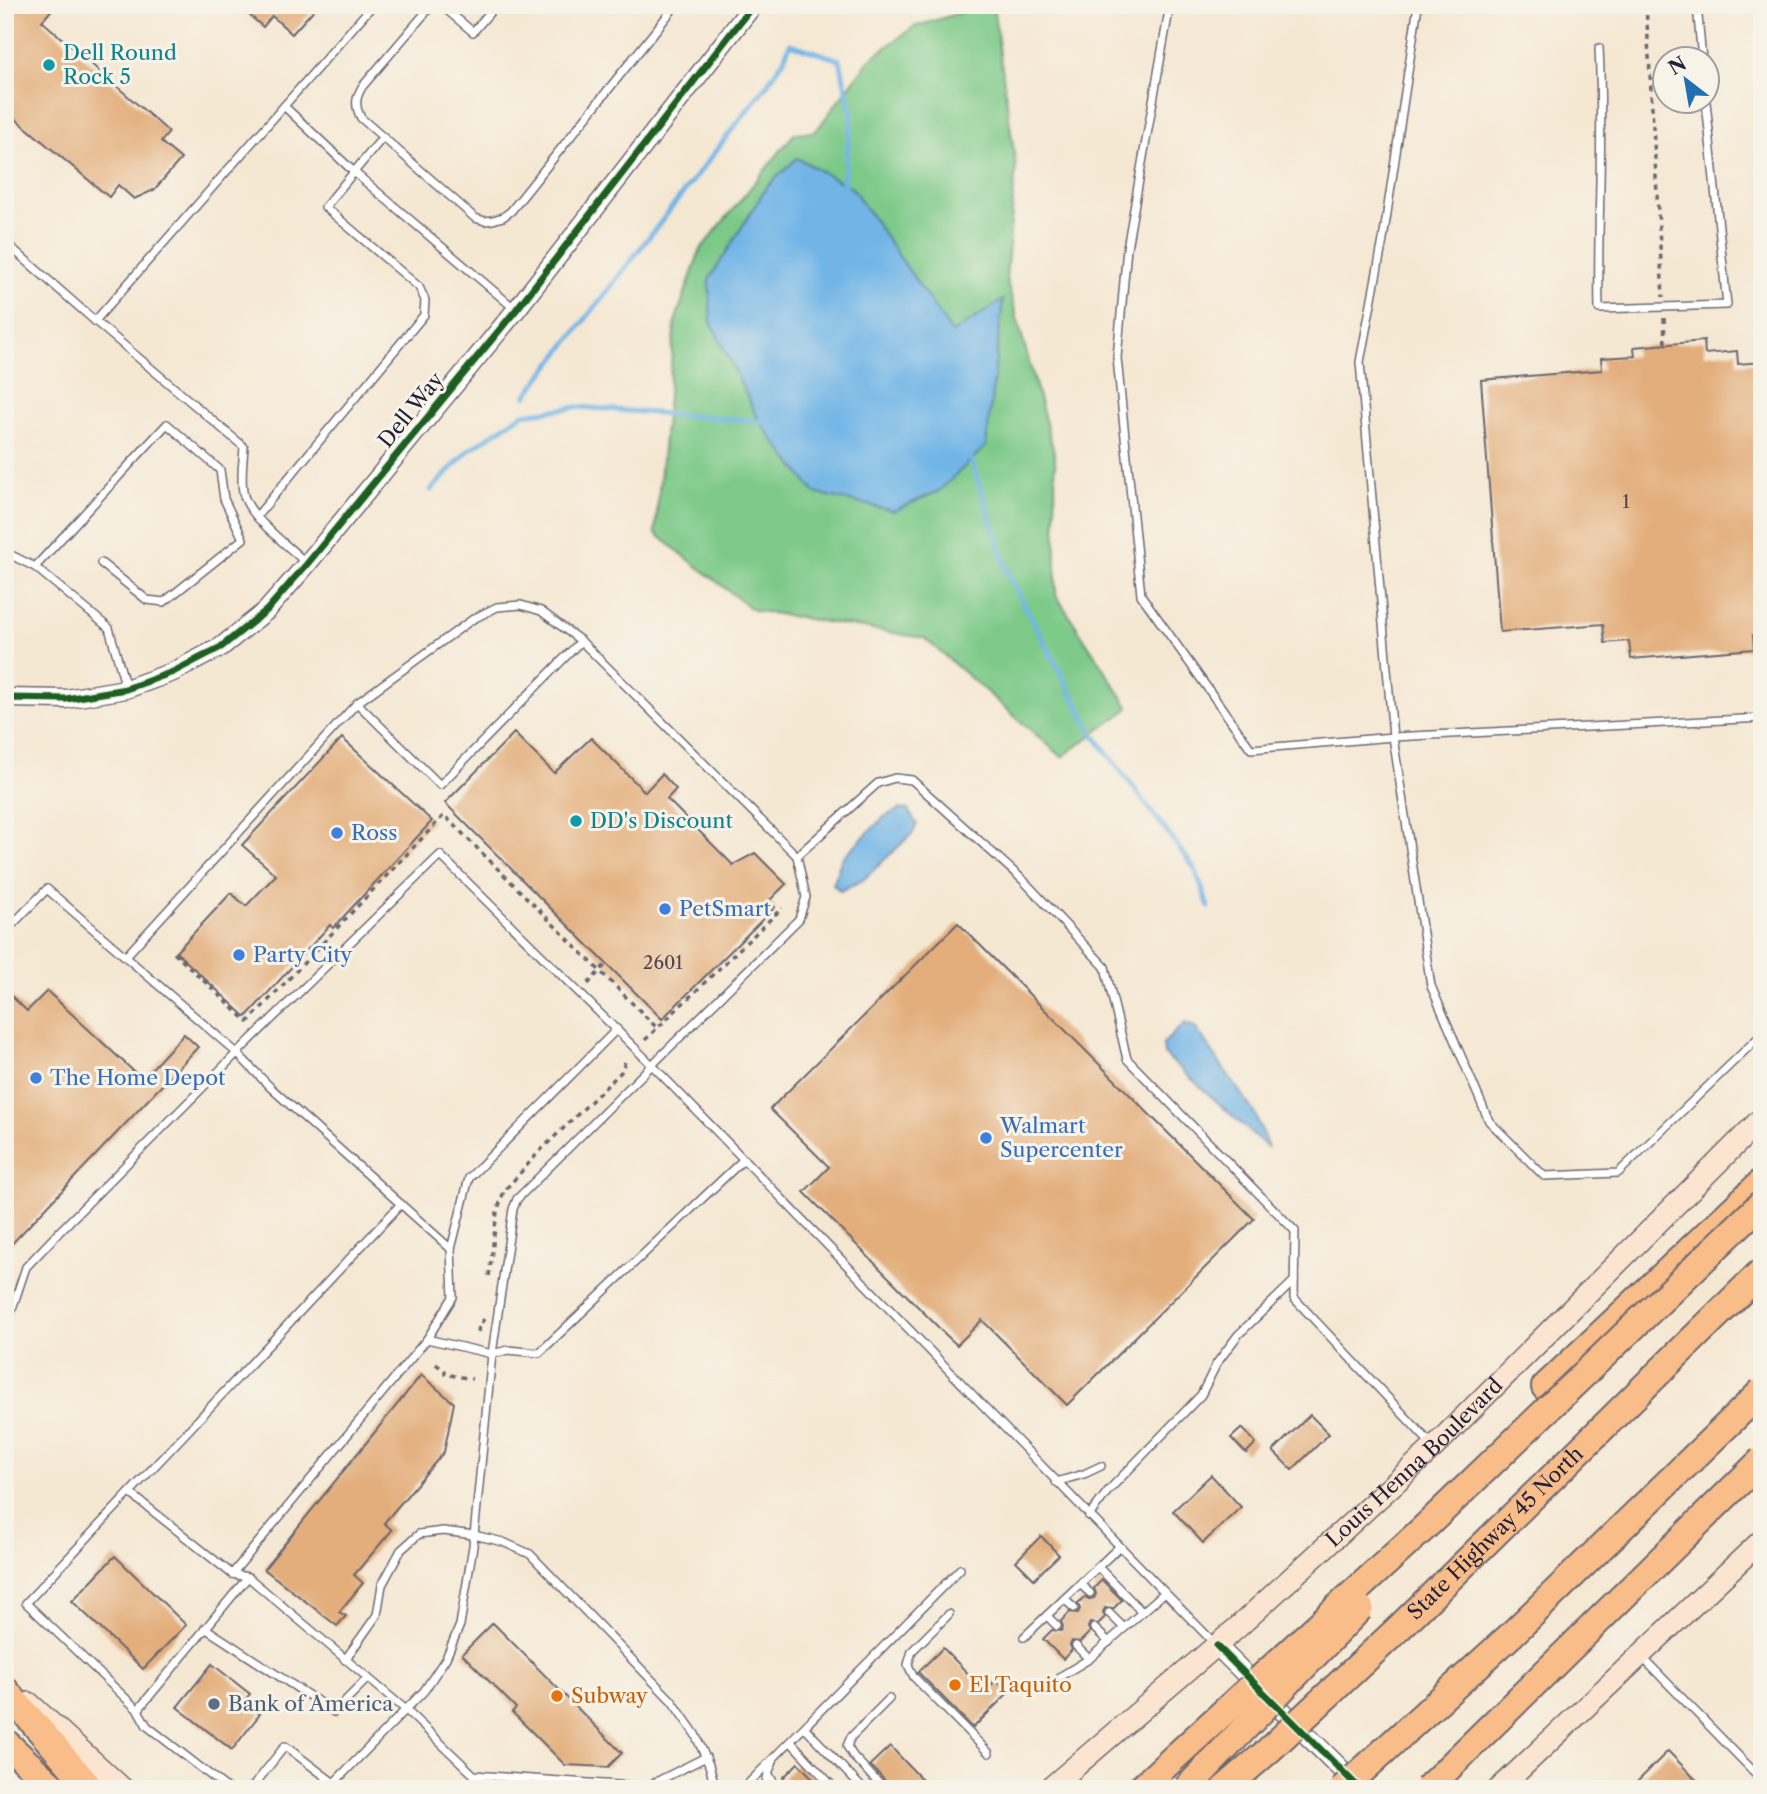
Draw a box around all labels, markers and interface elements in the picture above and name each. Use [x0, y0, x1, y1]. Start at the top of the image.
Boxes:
place label: Dell Round Rock 5 [63, 40, 177, 89]
north arrow [1652, 46, 1722, 116]
text: N [1665, 52, 1691, 80]
marker: Dell Round Rock 5 [41, 57, 57, 73]
street label: Dell Way [373, 367, 449, 452]
house number: 1 [1622, 491, 1630, 513]
place label: DD's Discount [590, 808, 733, 833]
marker: DD's Discount [568, 813, 584, 829]
place label: Ross [351, 820, 397, 845]
marker: Ross [329, 825, 345, 841]
place label: PetSmart [679, 896, 772, 921]
marker: PetSmart [657, 901, 673, 917]
place label: Party City [253, 942, 353, 967]
marker: Party City [231, 947, 247, 963]
house number: 2601 [643, 952, 683, 974]
place label: The Home Depot [50, 1065, 226, 1090]
marker: The Home Depot [28, 1070, 44, 1086]
place label: Walmart Supercenter [999, 1113, 1123, 1162]
marker: Walmart Supercenter [978, 1130, 994, 1146]
street label: Louis Henna Boulevard [1321, 1373, 1508, 1552]
street label: State Highway 45 North [1402, 1441, 1588, 1625]
place label: El Taquito [969, 1672, 1072, 1697]
marker: El Taquito [947, 1677, 963, 1693]
place label: Subway [571, 1683, 648, 1708]
marker: Subway [549, 1688, 565, 1704]
place label: Bank of America [228, 1691, 394, 1716]
marker: Bank of America [206, 1696, 222, 1712]

